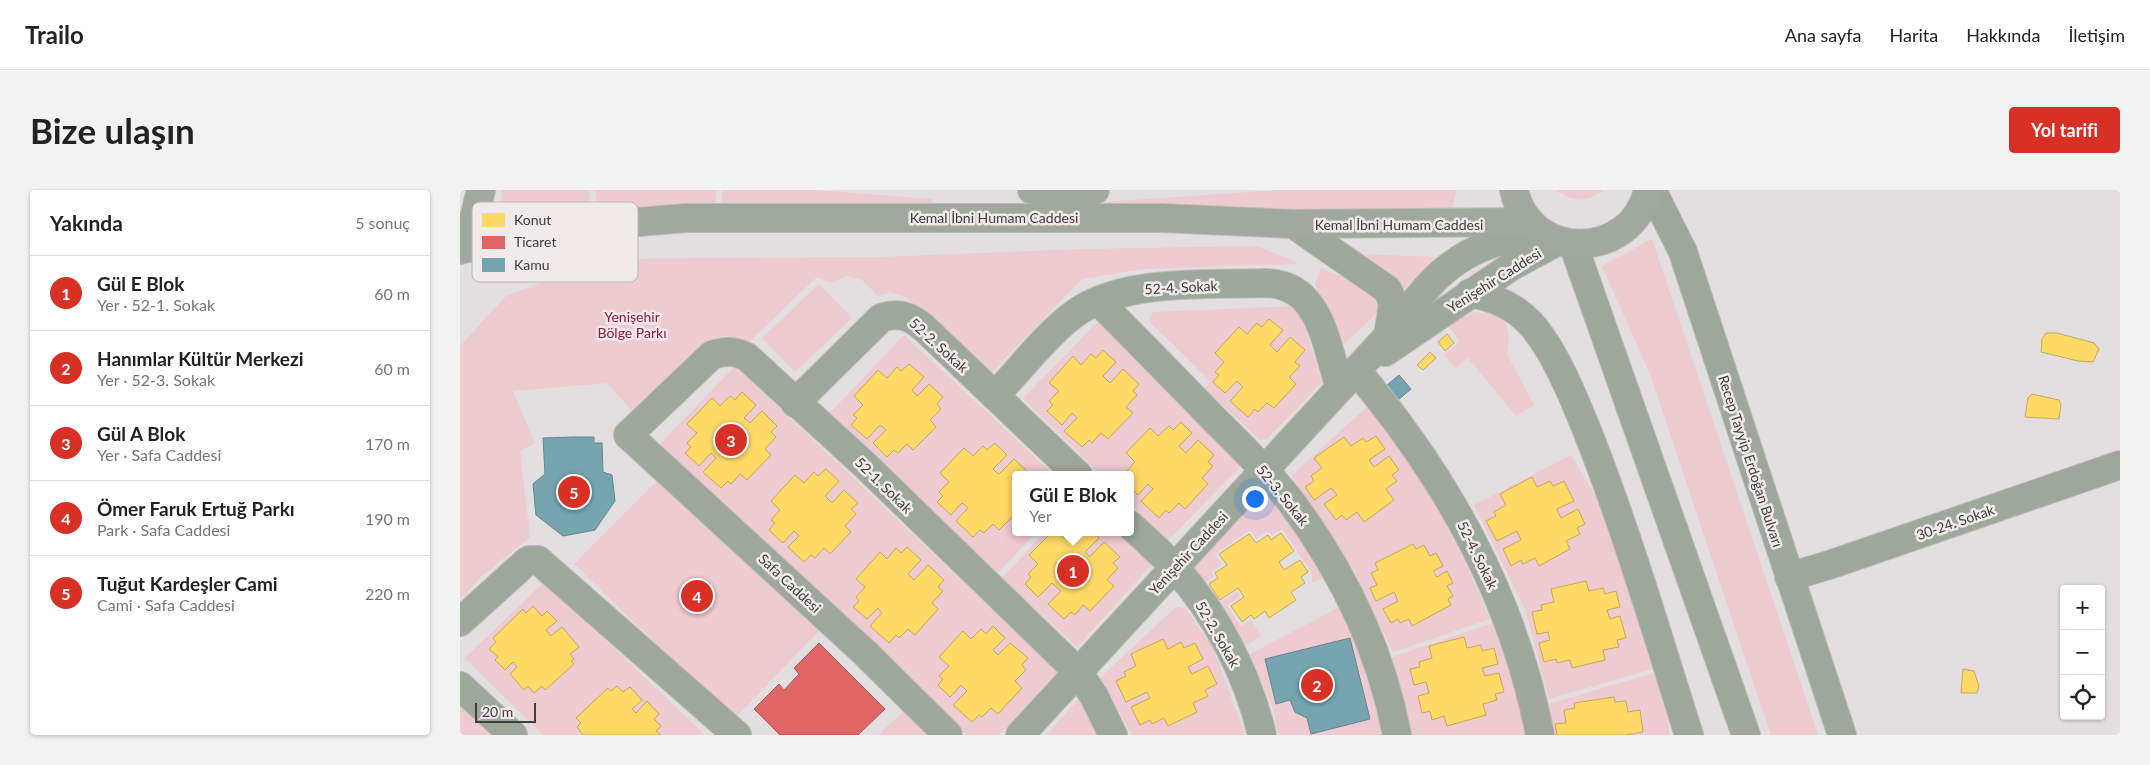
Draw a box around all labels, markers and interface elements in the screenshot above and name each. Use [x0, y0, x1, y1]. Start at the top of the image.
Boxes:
text: Trailo [25, 20, 84, 49]
text: Ana sayfa [1785, 24, 1862, 46]
text: Harita [1890, 24, 1938, 46]
text: Hakkında [1966, 24, 2040, 46]
text: İletişim [2068, 24, 2125, 46]
button: Yol tarifi [2009, 107, 2120, 153]
text: Bize ulaşın [30, 109, 195, 151]
legend [472, 202, 638, 282]
street label: Kemal İbni Humam Caddesi [910, 209, 1078, 226]
text: Yakında [50, 210, 123, 235]
text: Konut [514, 211, 551, 228]
text: 5 sonuç [355, 213, 410, 232]
street label: Kemal İbni Humam Caddesi [1315, 216, 1483, 233]
text: Ticaret [514, 233, 556, 250]
street label: Yenişehir Caddesi [1444, 244, 1544, 316]
text: Kamu [514, 256, 550, 273]
text: Gül E Blok [97, 272, 184, 295]
street label: 52-4. Sokak [1144, 277, 1219, 297]
text: 1 [61, 284, 71, 303]
text: 60 m [374, 284, 410, 303]
text: Yer · 52-1. Sokak [97, 295, 215, 314]
park label: Yenişehir Bölge Parkı [597, 308, 667, 341]
street label: 52-2. Sokak [906, 314, 973, 376]
text: Hanımlar Kültür Merkezi [97, 347, 304, 370]
text: 2 [61, 359, 71, 378]
text: 60 m [374, 359, 410, 378]
text: Yer · 52-3. Sokak [97, 370, 215, 389]
street label: Recep Tayyip Erdoğan Bulvarı [1715, 373, 1787, 549]
pin: 3 [715, 421, 747, 459]
text: Gül A Blok [97, 422, 185, 445]
text: 3 [61, 434, 71, 453]
text: 170 m [365, 434, 410, 453]
text: Yer · Safa Caddesi [97, 445, 221, 464]
street label: 52-1. Sokak [852, 453, 917, 517]
street label: 52-3. Sokak [1253, 461, 1313, 529]
popup [1012, 471, 1134, 536]
pin: 5 [558, 473, 590, 511]
text: Gül E Blok [1029, 483, 1117, 506]
your location [1242, 486, 1268, 512]
text: Ömer Faruk Ertuğ Parkı [97, 497, 295, 520]
street label: 30-24. Sokak [1914, 500, 1997, 543]
text: Yer [1029, 506, 1052, 525]
street label: Yenişehir Caddesi [1145, 508, 1231, 598]
text: 4 [61, 509, 71, 528]
text: 190 m [365, 509, 410, 528]
street label: 52-4. Sokak [1454, 518, 1502, 592]
text: Park · Safa Caddesi [97, 520, 230, 539]
street label: Safa Caddesi [755, 550, 825, 616]
pin: 1 [1057, 552, 1089, 590]
text: Tuğut Kardeşler Cami [97, 572, 278, 595]
pin: 4 [681, 577, 713, 615]
text: 5 [61, 584, 71, 603]
text: 220 m [365, 584, 410, 603]
map controls [2060, 585, 2105, 720]
button: + [2060, 585, 2105, 630]
text: Cami · Safa Caddesi [97, 595, 235, 614]
street label: 52-2. Sokak [1192, 598, 1244, 671]
button: − [2060, 630, 2105, 675]
pin: 2 [1301, 666, 1333, 704]
button: locate [2060, 675, 2105, 720]
scale bar [475, 700, 536, 723]
text: 20 m [482, 703, 513, 720]

